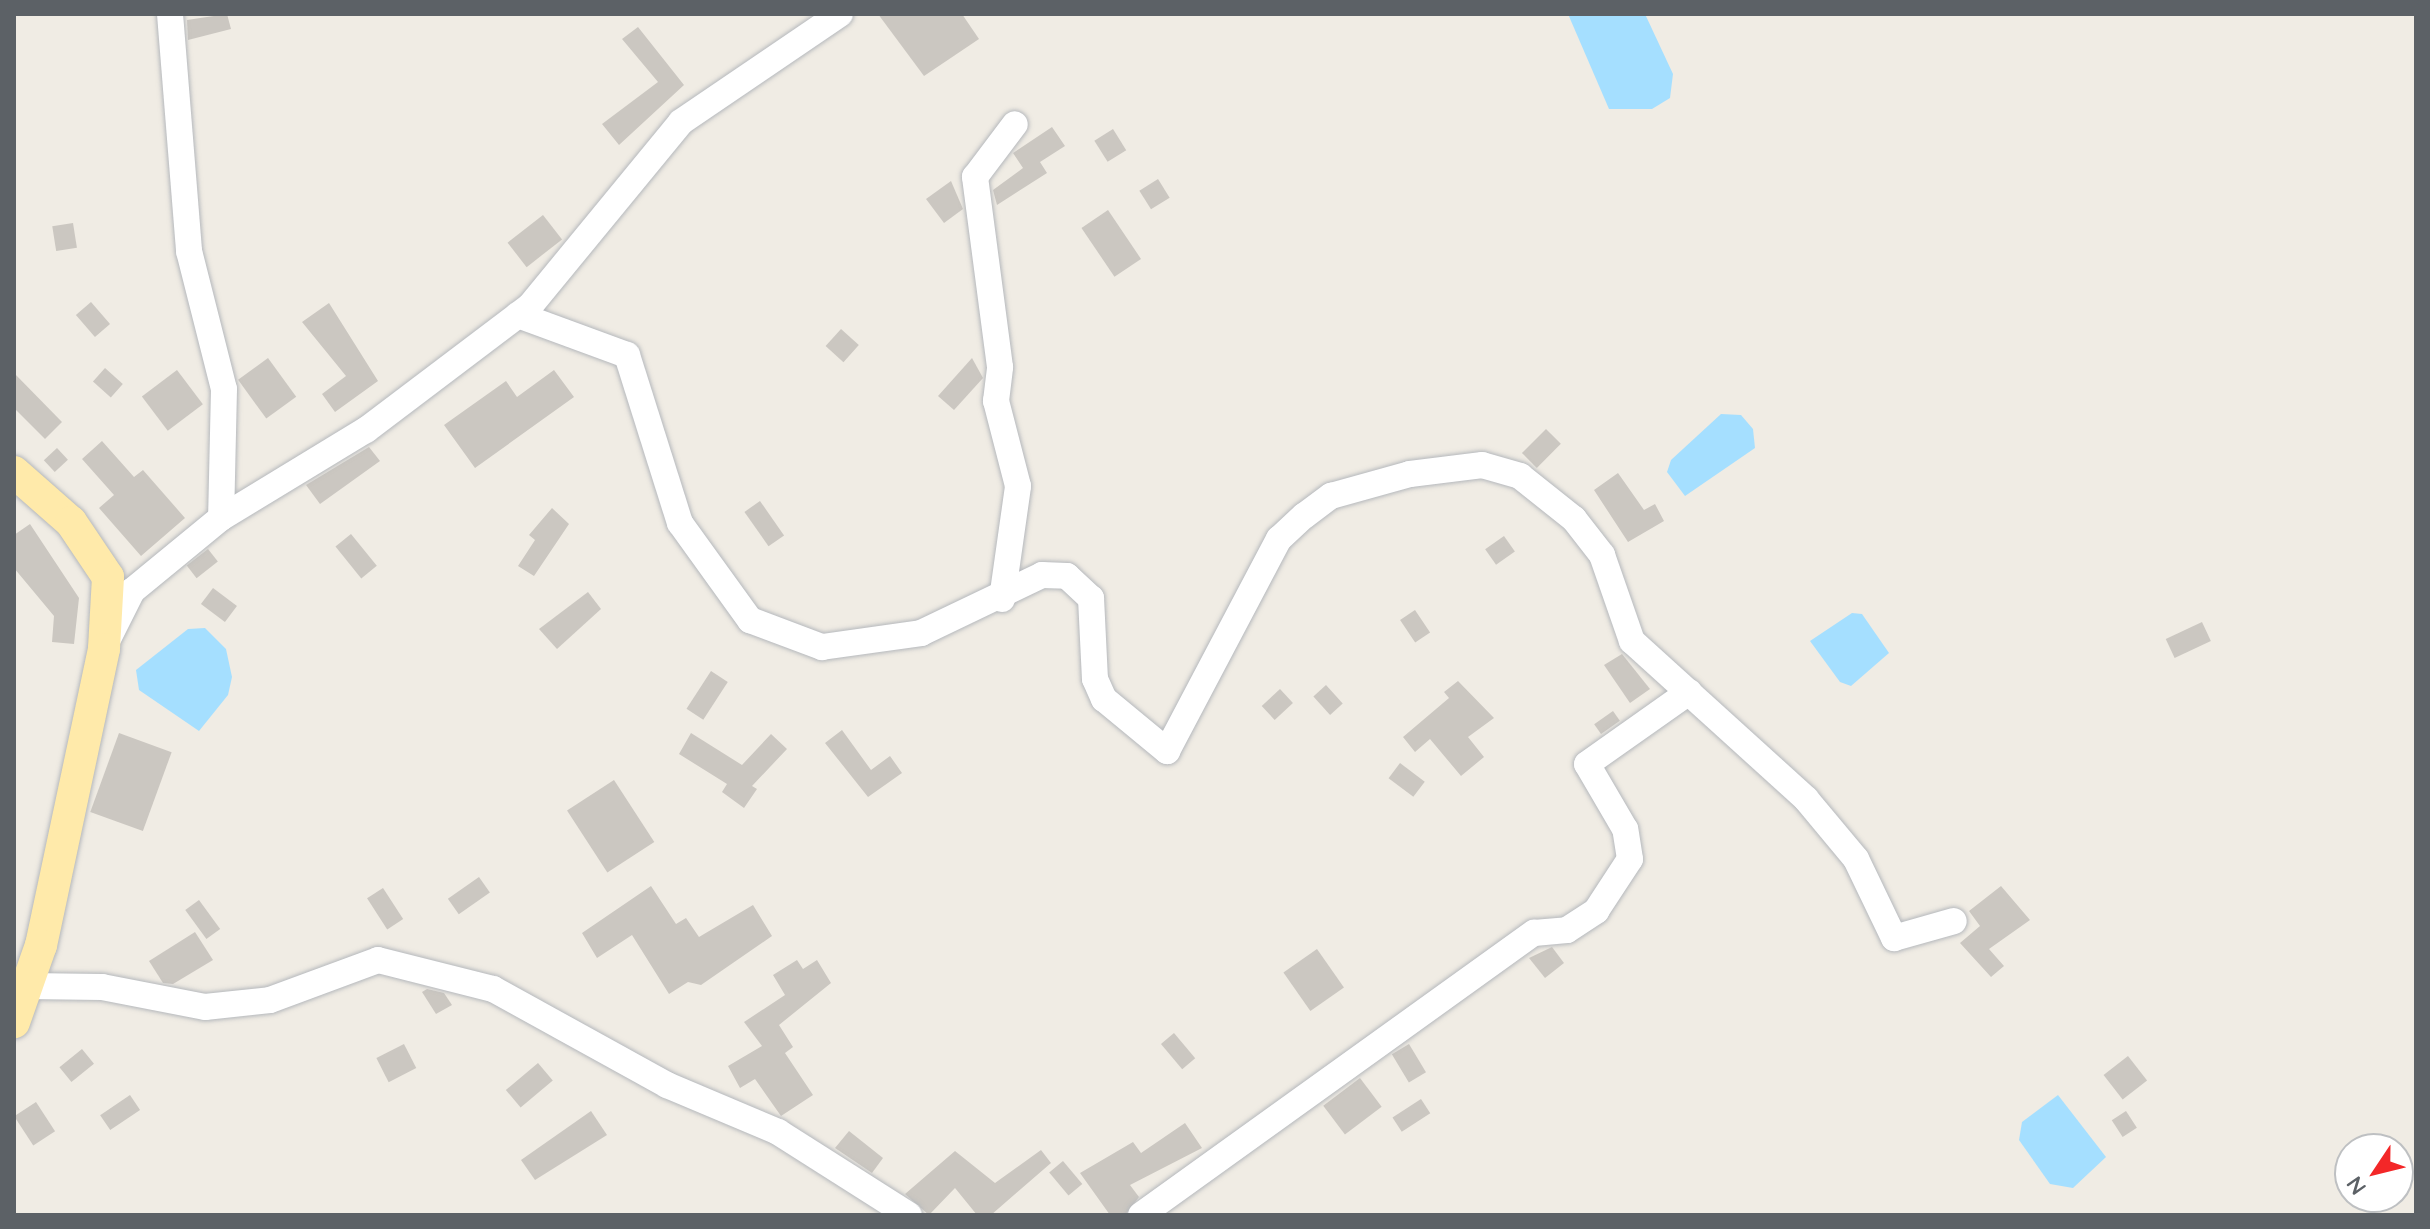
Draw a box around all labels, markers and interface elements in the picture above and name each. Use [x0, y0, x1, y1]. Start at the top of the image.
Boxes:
north arrow [2334, 1133, 2414, 1213]
text: N [2340, 1171, 2372, 1200]

